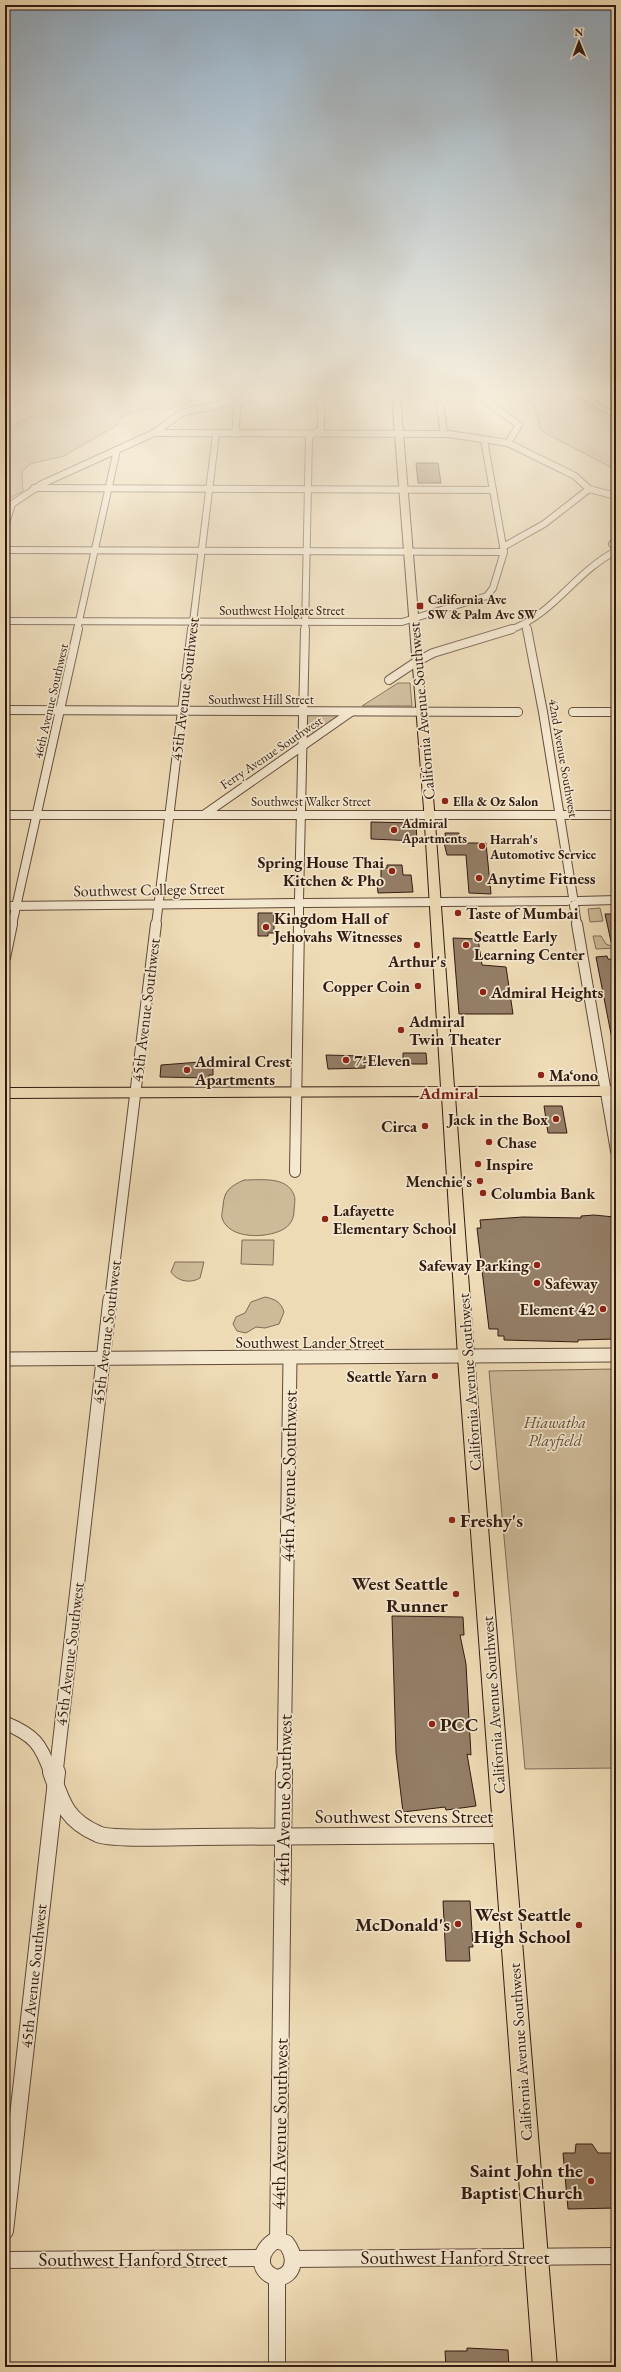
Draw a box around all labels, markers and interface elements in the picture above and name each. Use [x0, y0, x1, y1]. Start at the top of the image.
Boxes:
north arrow [559, 22, 599, 62]
text: N [574, 25, 583, 39]
place label: California Ave SW & Palm Ave SW [428, 591, 538, 623]
marker: California Ave SW & Palm Ave SW [415, 601, 425, 611]
street label: Southwest Holgate Street [219, 602, 345, 619]
street label: 45th Avenue Southwest [165, 616, 204, 762]
street label: California Avenue Southwest [403, 621, 440, 801]
street label: 46th Avenue Southwest [29, 642, 72, 760]
street label: Southwest Hill Street [208, 691, 314, 708]
street label: 42nd Avenue Southwest [545, 697, 582, 819]
street label: Ferry Avenue Southwest [217, 712, 326, 793]
street label: Southwest Walker Street [251, 793, 371, 810]
place label: Ella & Oz Salon [453, 793, 539, 810]
marker: Ella & Oz Salon [440, 796, 450, 806]
place label: Admiral Apartments [401, 815, 467, 847]
marker: Admiral Apartments [389, 825, 399, 835]
place label: Harrah's Automotive Service [489, 831, 597, 863]
marker: Harrah's Automotive Service [477, 841, 487, 851]
place label: Spring House Thai Kitchen & Pho [257, 852, 384, 891]
marker: Spring House Thai Kitchen & Pho [387, 866, 397, 876]
place label: Anytime Fitness [486, 868, 596, 889]
marker: Anytime Fitness [474, 873, 484, 883]
street label: Southwest College Street [73, 878, 225, 901]
place label: Taste of Mumbai [466, 903, 579, 924]
place label: Kingdom Hall of Jehovahs Witnesses [272, 908, 403, 947]
marker: Taste of Mumbai [453, 908, 463, 918]
marker: Kingdom Hall of Jehovahs Witnesses [261, 922, 271, 932]
place label: Seattle Early Learning Center [474, 926, 585, 965]
street label: 45th Avenue Southwest [126, 937, 165, 1083]
marker: Arthur's [412, 940, 422, 950]
marker: Seattle Early Learning Center [461, 940, 471, 950]
place label: Arthur's [387, 951, 446, 972]
place label: Copper Coin [323, 976, 410, 997]
marker: Copper Coin [413, 981, 423, 991]
place label: Admiral Heights [490, 982, 604, 1003]
marker: Admiral Heights [478, 987, 488, 997]
place label: Admiral Twin Theater [408, 1011, 502, 1050]
marker: Admiral Twin Theater [396, 1025, 406, 1035]
place label: 7-Eleven [354, 1050, 411, 1071]
place label: Admiral Crest Apartments [194, 1051, 291, 1090]
marker: 7-Eleven [341, 1055, 351, 1065]
marker: Admiral Crest Apartments [182, 1065, 192, 1075]
place label: Ma‘ono [549, 1065, 598, 1086]
marker: Ma‘ono [536, 1070, 546, 1080]
district label: Admiral [418, 1082, 479, 1104]
place label: Jack in the Box [446, 1109, 548, 1130]
marker: Jack in the Box [551, 1114, 561, 1124]
place label: Circa [381, 1116, 418, 1137]
marker: Circa [420, 1121, 430, 1131]
place label: Chase [497, 1132, 537, 1153]
marker: Chase [484, 1137, 494, 1147]
place label: Inspire [486, 1154, 534, 1175]
marker: Inspire [473, 1159, 483, 1169]
place label: Menchie's [406, 1171, 472, 1192]
marker: Menchie's [475, 1176, 485, 1186]
place label: Columbia Bank [491, 1183, 595, 1204]
marker: Columbia Bank [478, 1188, 488, 1198]
place label: Lafayette Elementary School [333, 1200, 457, 1239]
marker: Lafayette Elementary School [320, 1214, 330, 1224]
place label: Safeway Parking [419, 1255, 530, 1276]
street label: 45th Avenue Southwest [87, 1259, 126, 1405]
marker: Safeway Parking [532, 1260, 542, 1270]
place label: Safeway [545, 1273, 598, 1294]
marker: Safeway [532, 1278, 542, 1288]
street label: California Avenue Southwest [453, 1292, 486, 1472]
place label: Element 42 [520, 1299, 596, 1320]
marker: Element 42 [598, 1304, 608, 1314]
street label: Southwest Lander Street [235, 1332, 385, 1353]
place label: Seattle Yarn [347, 1366, 427, 1387]
marker: Seattle Yarn [430, 1371, 440, 1381]
street label: 44th Avenue Southwest [275, 1390, 302, 1562]
park label: Hiawatha Playfield [523, 1412, 586, 1451]
place label: Freshy's [460, 1508, 523, 1533]
marker: Freshy's [447, 1515, 457, 1525]
place label: West Seattle Runner [351, 1571, 448, 1618]
street label: 45th Avenue Southwest [50, 1581, 89, 1727]
marker: West Seattle Runner [451, 1589, 461, 1599]
street label: California Avenue Southwest [477, 1615, 510, 1795]
place label: PCC [440, 1712, 478, 1737]
street label: 44th Avenue Southwest [270, 1714, 297, 1886]
marker: PCC [427, 1719, 437, 1729]
street label: Southwest Stevens Street [315, 1804, 493, 1829]
place label: West Seattle High School [473, 1902, 572, 1949]
street label: 45th Avenue Southwest [15, 1903, 51, 2049]
place label: McDonald's [355, 1912, 450, 1937]
marker: McDonald's [453, 1919, 463, 1929]
marker: West Seattle High School [574, 1920, 584, 1930]
street label: California Avenue Southwest [504, 1962, 537, 2142]
street label: 44th Avenue Southwest [266, 2038, 293, 2210]
place label: Saint John the Baptist Church [461, 2158, 583, 2205]
marker: Saint John the Baptist Church [586, 2176, 596, 2186]
street label: Southwest Hanford Street [361, 2245, 549, 2270]
street label: Southwest Hanford Street [39, 2247, 227, 2272]

